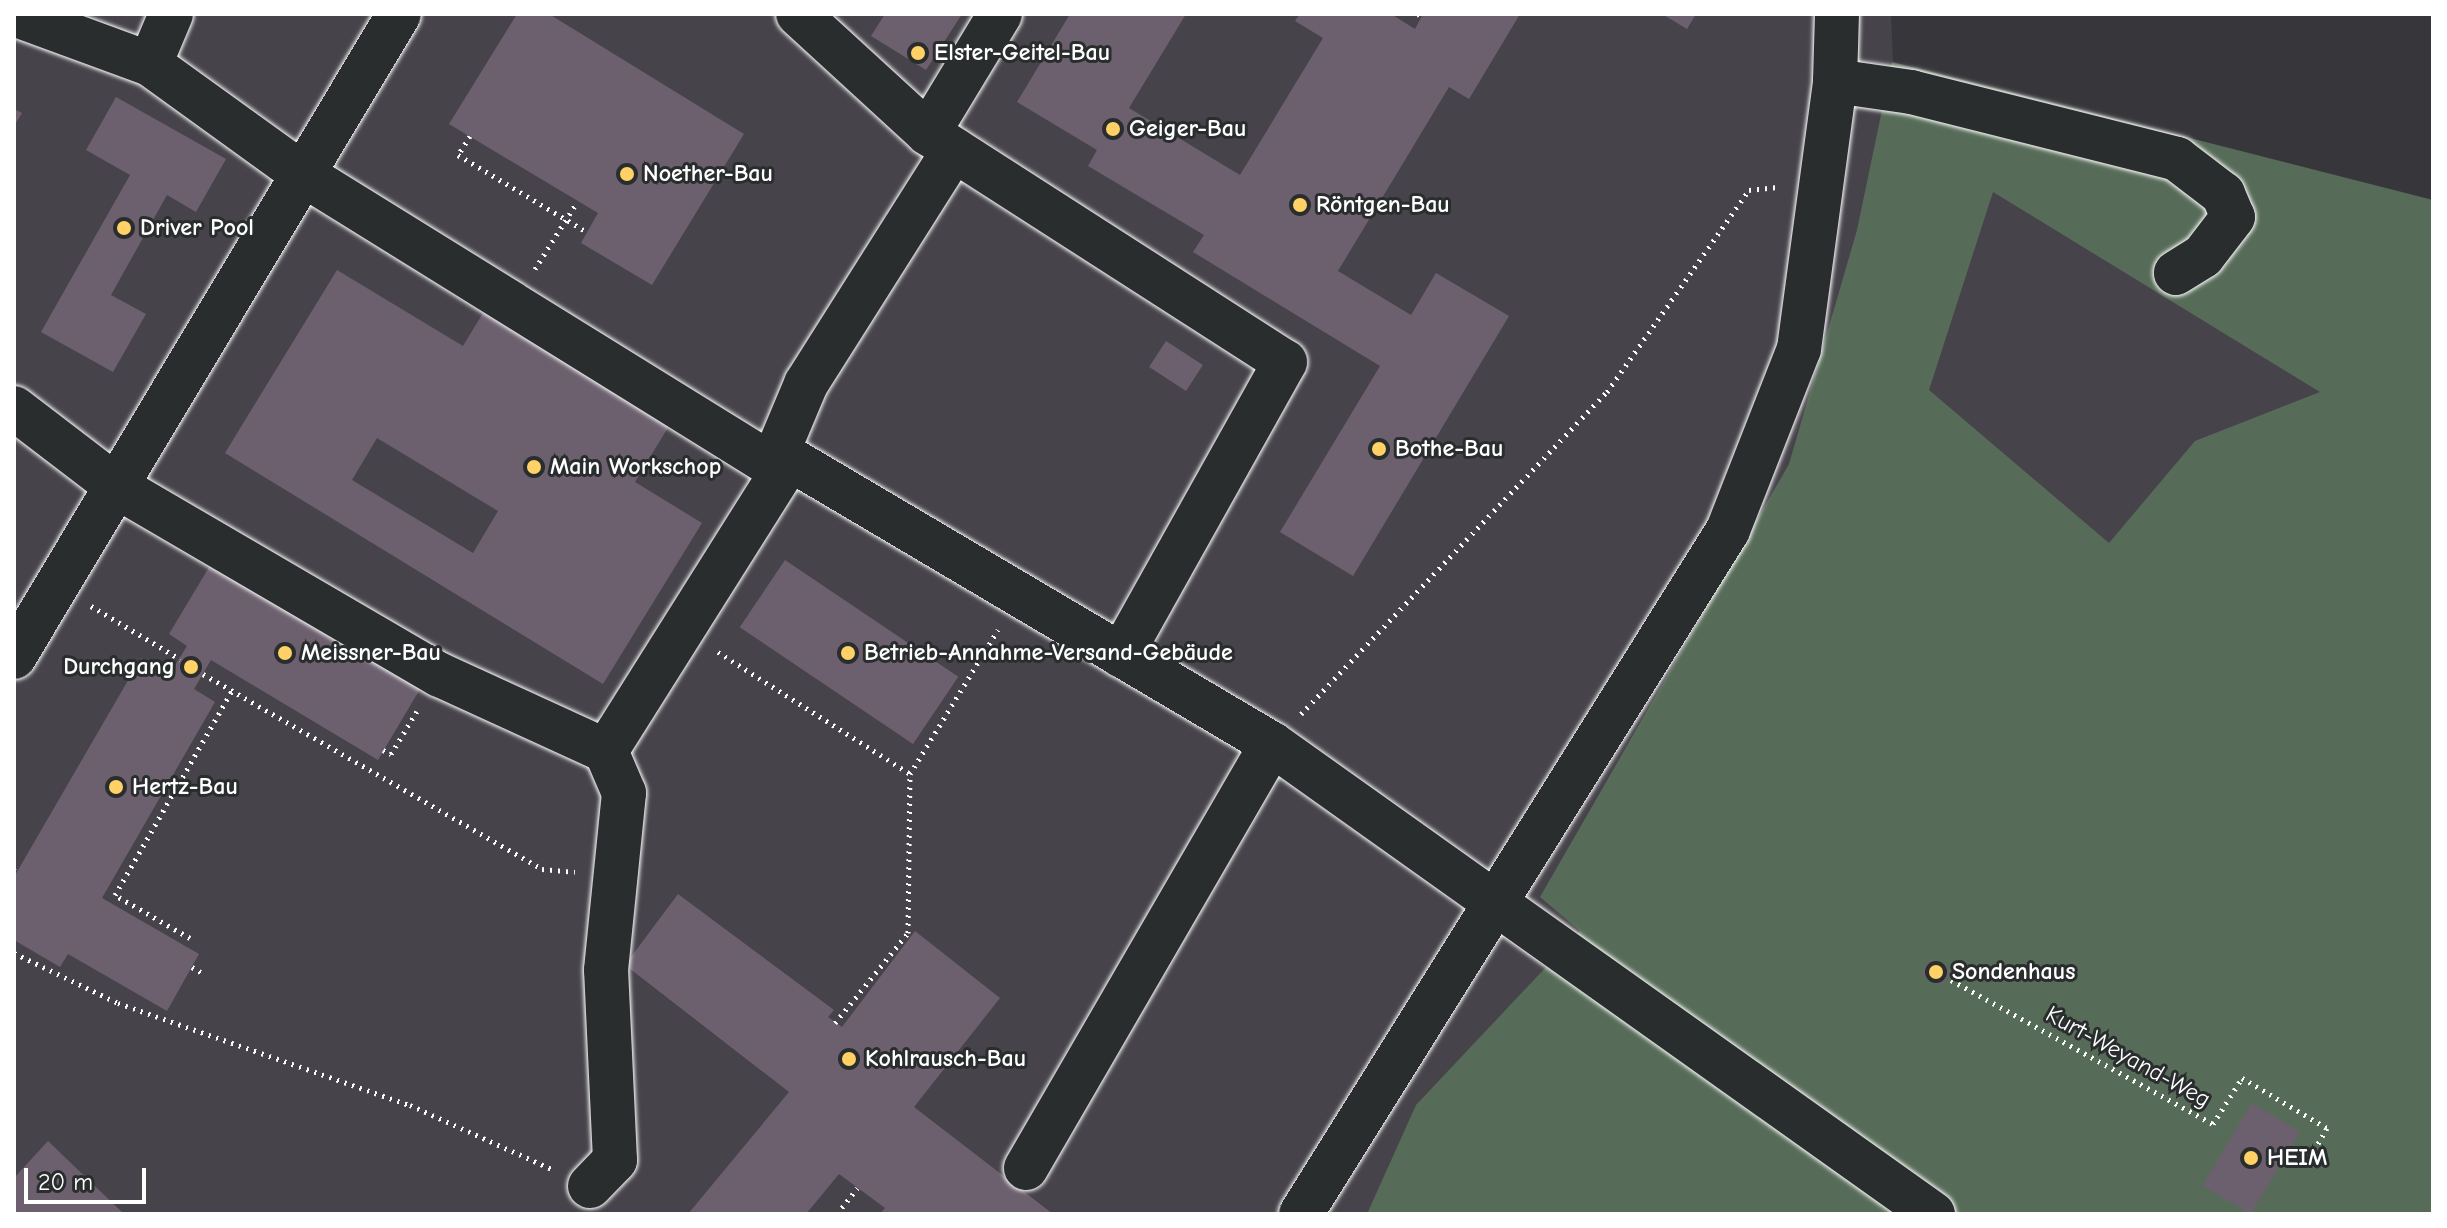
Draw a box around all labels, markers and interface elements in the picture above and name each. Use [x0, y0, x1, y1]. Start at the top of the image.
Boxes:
place label: Elster-Geitel-Bau [934, 39, 1110, 67]
marker: Elster-Geitel-Bau [909, 44, 927, 62]
place label: Geiger-Bau [1129, 115, 1246, 143]
marker: Geiger-Bau [1104, 120, 1122, 138]
place label: Noether-Bau [643, 160, 773, 188]
marker: Noether-Bau [618, 165, 636, 183]
place label: Röntgen-Bau [1316, 191, 1450, 219]
marker: Röntgen-Bau [1291, 196, 1309, 214]
place label: Driver Pool [140, 214, 254, 242]
marker: Driver Pool [115, 219, 133, 237]
place label: Bothe-Bau [1395, 435, 1503, 463]
marker: Bothe-Bau [1370, 440, 1388, 458]
place label: Main Workschop [550, 453, 721, 481]
marker: Main Workschop [525, 458, 543, 476]
place label: Meissner-Bau [301, 639, 441, 667]
place label: Betrieb-Annahme-Versand-Gebäude [864, 639, 1233, 667]
marker: Meissner-Bau [276, 644, 294, 662]
marker: Betrieb-Annahme-Versand-Gebäude [839, 644, 857, 662]
place label: Durchgang [63, 653, 175, 681]
marker: Durchgang [182, 658, 200, 676]
place label: Hertz-Bau [132, 773, 238, 801]
marker: Hertz-Bau [107, 778, 125, 796]
place label: Sondenhaus [1952, 958, 2075, 986]
marker: Sondenhaus [1927, 963, 1945, 981]
street label: Kurt-Weyand-Weg [2041, 1000, 2215, 1114]
place label: Kohlrausch-Bau [865, 1045, 1026, 1073]
marker: Kohlrausch-Bau [840, 1050, 858, 1068]
place label: HEIM [2267, 1144, 2327, 1172]
marker: HEIM [2242, 1149, 2260, 1167]
scale bar [28, 1152, 150, 1202]
text: 20 m [38, 1168, 93, 1196]

